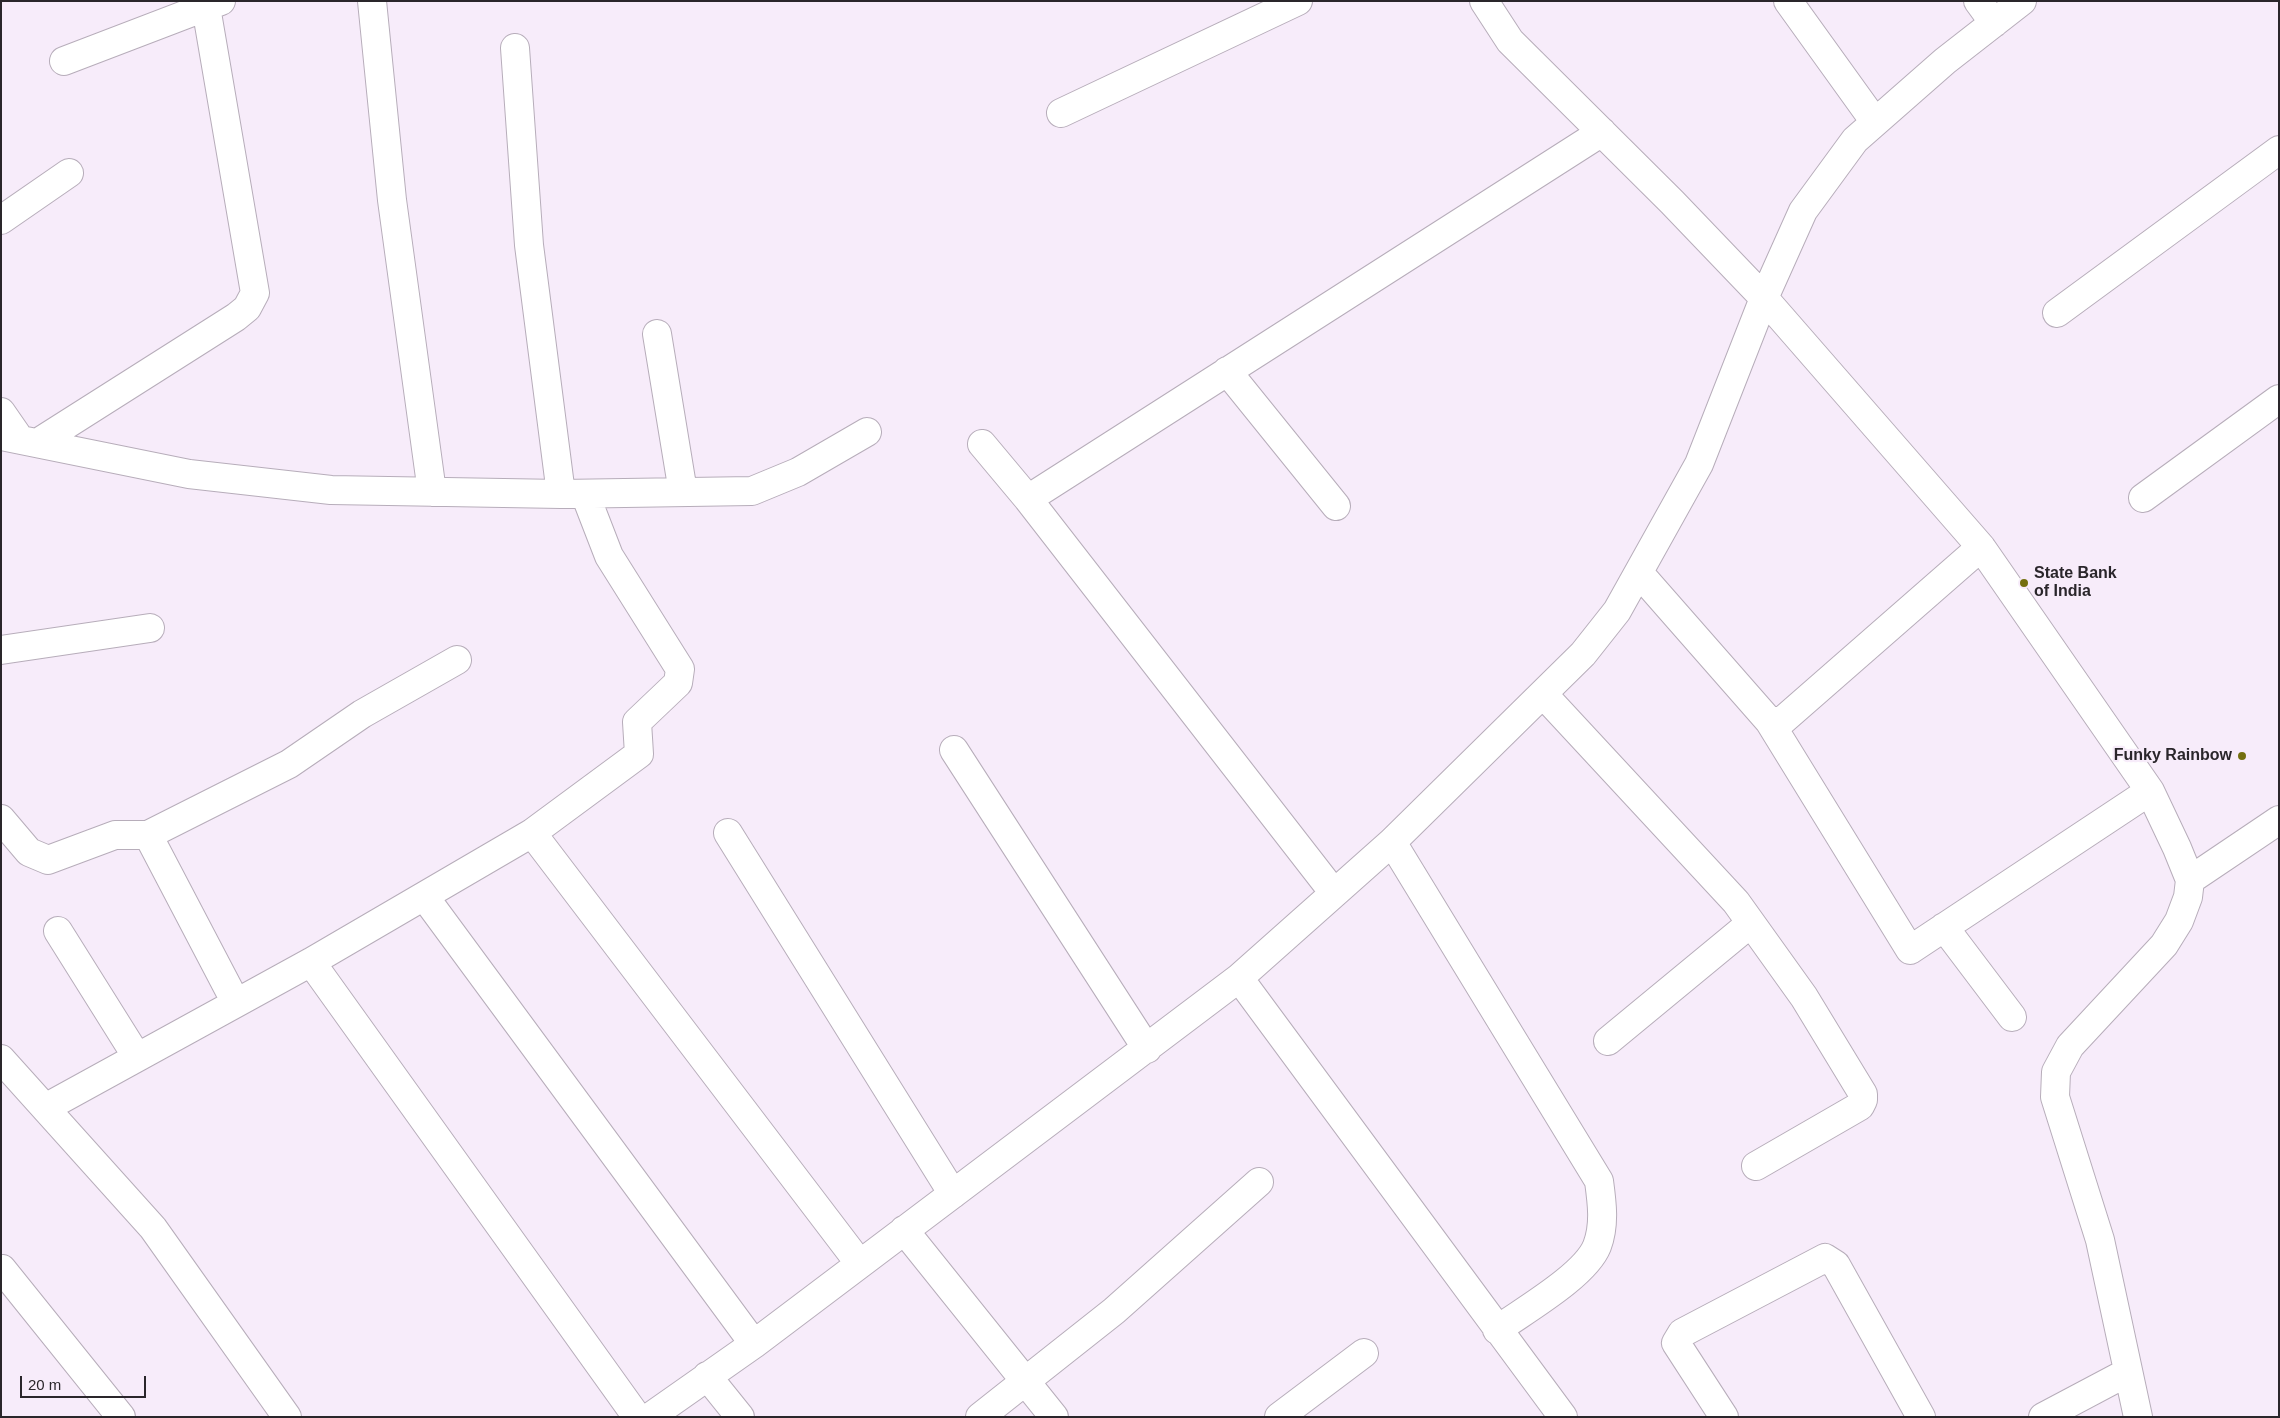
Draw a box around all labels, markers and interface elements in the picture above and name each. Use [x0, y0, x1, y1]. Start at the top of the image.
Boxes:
place label: State Bank of India [2034, 564, 2117, 602]
marker: State Bank of India [2018, 577, 2030, 589]
place label: Funky Rainbow [2114, 746, 2232, 766]
marker: Funky Rainbow [2236, 750, 2248, 762]
scale bar [22, 1366, 149, 1398]
text: 20 m [28, 1376, 61, 1393]

